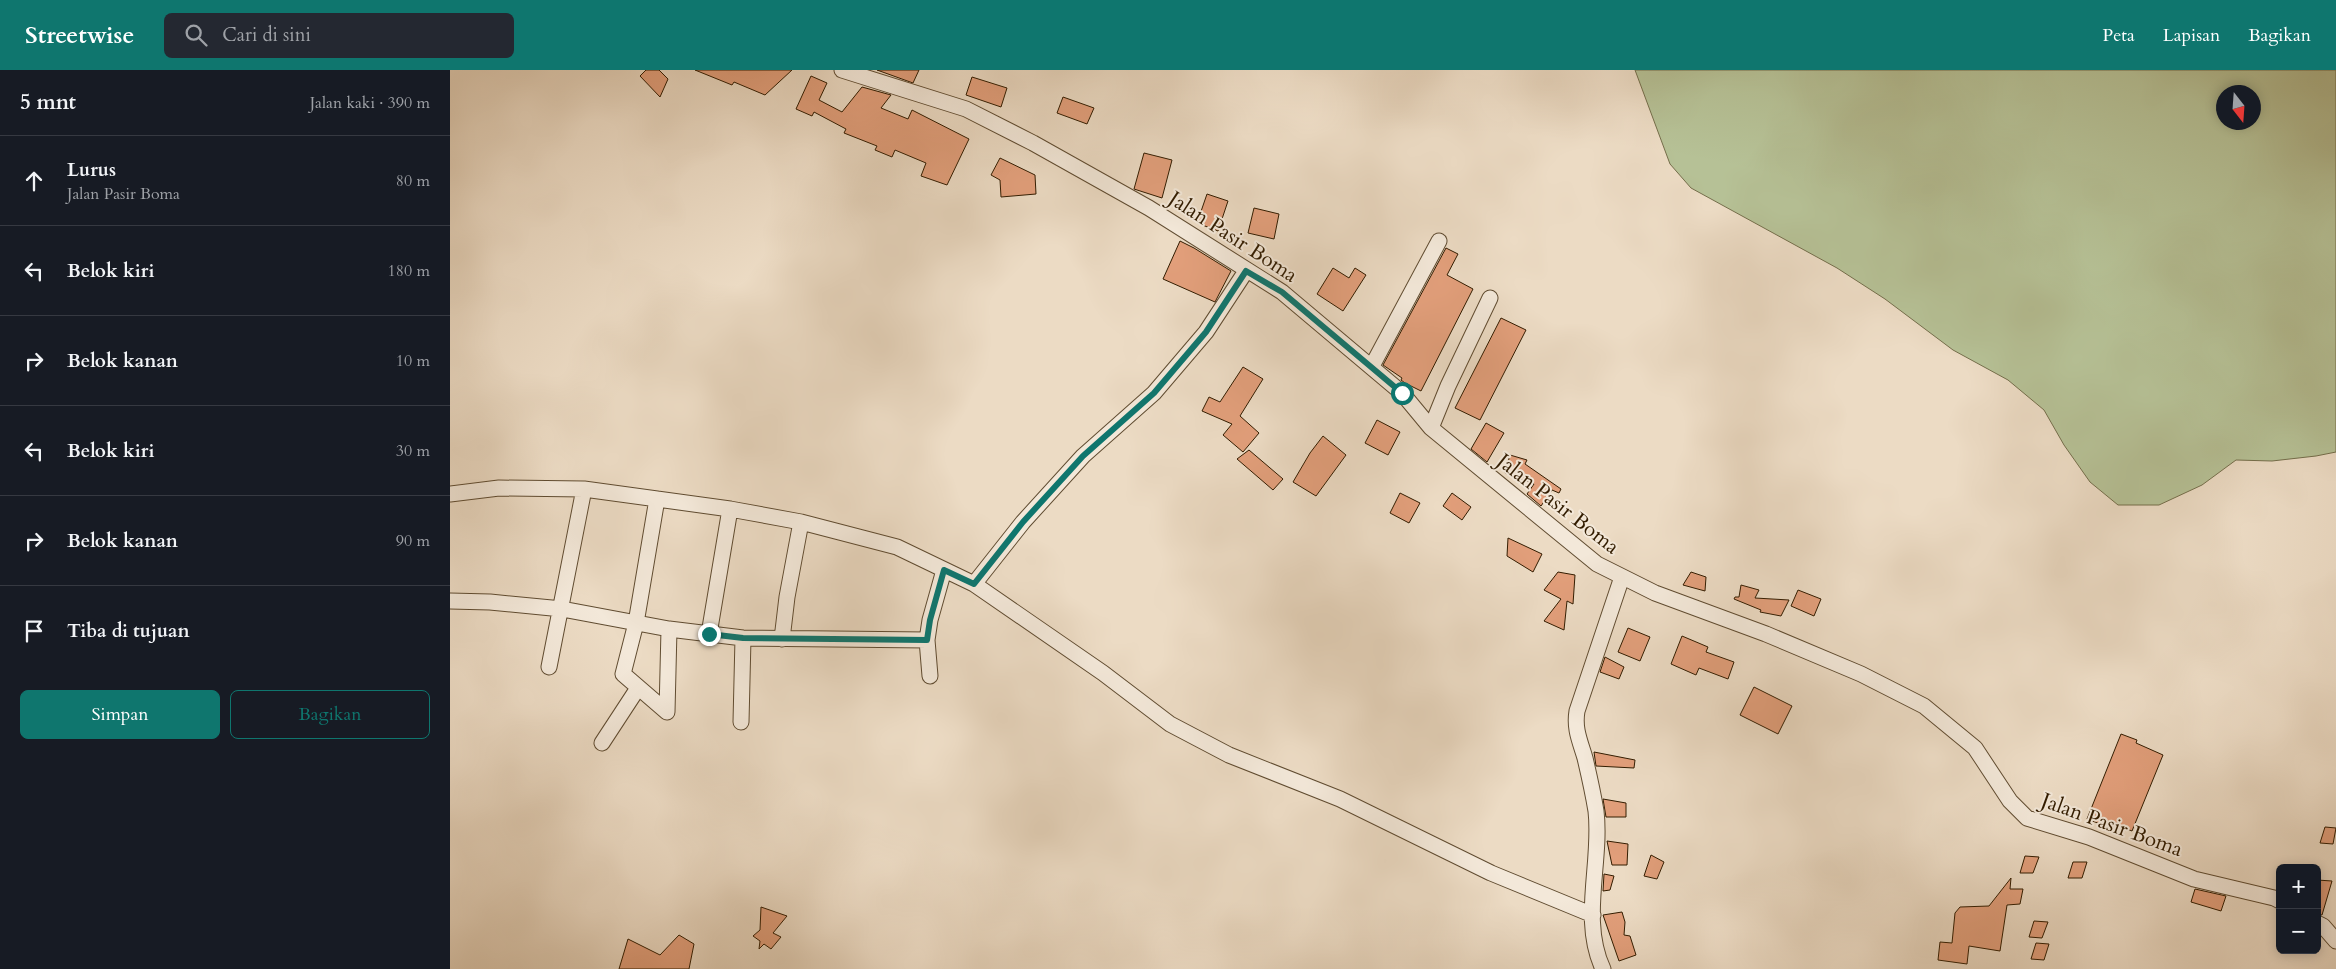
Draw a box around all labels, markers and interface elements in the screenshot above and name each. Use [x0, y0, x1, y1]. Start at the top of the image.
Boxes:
search box [164, 13, 514, 58]
text: Streetwise [25, 19, 134, 52]
icon: search [182, 21, 210, 49]
text: Cari di sini [222, 22, 311, 48]
text: Peta [2103, 23, 2135, 48]
text: Lapisan [2163, 23, 2220, 48]
text: Bagikan [2248, 23, 2311, 48]
north arrow [2216, 85, 2261, 130]
text: 5 mnt [20, 88, 76, 117]
text: Jalan kaki · 390 m [310, 92, 430, 114]
text: Lurus [67, 157, 116, 183]
icon: ahead [20, 167, 48, 195]
text: 80 m [396, 170, 430, 192]
text: Jalan Pasir Boma [67, 183, 180, 205]
street label: Jalan Pasir Boma [1160, 183, 1303, 290]
icon: left [20, 257, 48, 285]
text: Belok kiri [67, 258, 154, 284]
text: 180 m [388, 260, 430, 282]
icon: right [20, 347, 48, 375]
text: Belok kanan [67, 348, 178, 374]
text: 10 m [396, 350, 430, 372]
route start [1391, 382, 1414, 405]
icon: left [20, 437, 48, 465]
text: Belok kiri [67, 438, 154, 464]
text: 30 m [396, 440, 430, 462]
street label: Jalan Pasir Boma [1488, 445, 1625, 561]
icon: right [20, 527, 48, 555]
text: Belok kanan [67, 528, 178, 554]
text: 90 m [396, 530, 430, 552]
icon: arrive [20, 617, 48, 645]
text: Tiba di tujuan [67, 618, 190, 644]
route end [698, 623, 721, 646]
button: Simpan [20, 690, 220, 739]
button: Bagikan [230, 690, 430, 739]
street label: Jalan Pasir Boma [2035, 785, 2187, 864]
map controls [2276, 864, 2321, 954]
button: + [2276, 864, 2321, 909]
button: − [2276, 909, 2321, 954]

